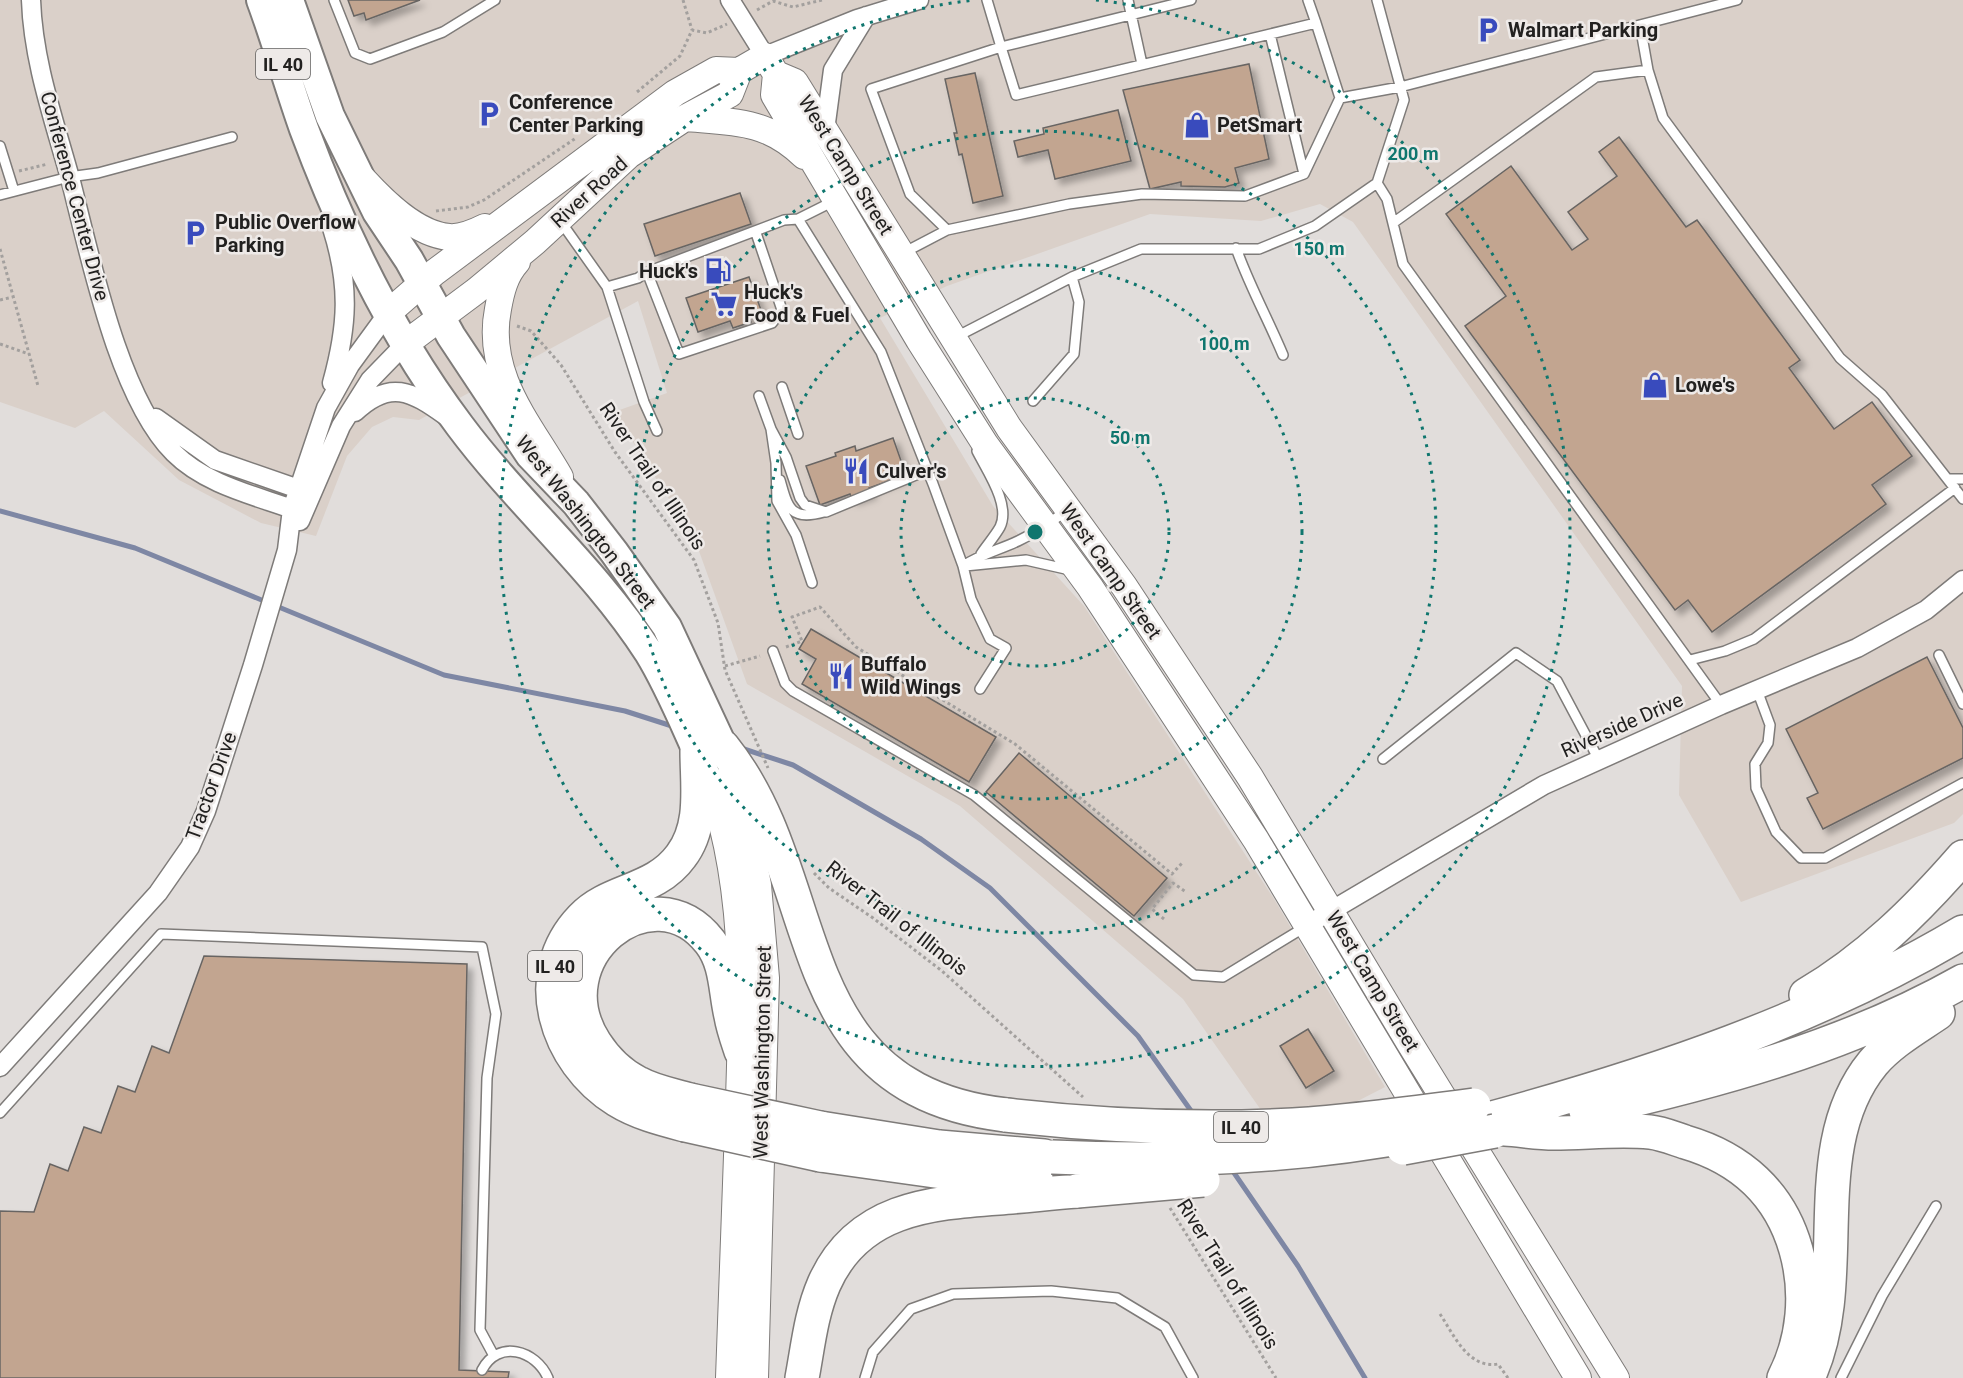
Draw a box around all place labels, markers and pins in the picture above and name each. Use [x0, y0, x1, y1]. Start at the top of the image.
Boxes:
parking icon: Walmart Parking [1473, 15, 1503, 45]
place label: Walmart Parking [1508, 18, 1658, 42]
place label: Conference Center Parking [509, 90, 643, 137]
parking icon: Conference Center Parking [474, 99, 504, 129]
shop icon: PetSmart [1182, 110, 1212, 140]
place label: PetSmart [1217, 113, 1302, 137]
place label: Public Overflow Parking [215, 210, 357, 257]
parking icon: Public Overflow Parking [180, 218, 210, 248]
fuel station icon: Huck's [703, 256, 733, 286]
place label: Huck's [639, 259, 698, 283]
place label: Huck's Food & Fuel [744, 280, 850, 327]
supermarket icon: Huck's Food & Fuel [709, 289, 739, 319]
shop icon: Lowe's [1640, 370, 1670, 400]
place label: Lowe's [1675, 373, 1735, 397]
restaurant icon: Culver's [841, 456, 871, 486]
place label: Culver's [876, 459, 947, 483]
centre of rings [1025, 522, 1045, 542]
place label: Buffalo Wild Wings [861, 652, 961, 699]
restaurant icon: Buffalo Wild Wings [826, 661, 856, 691]

